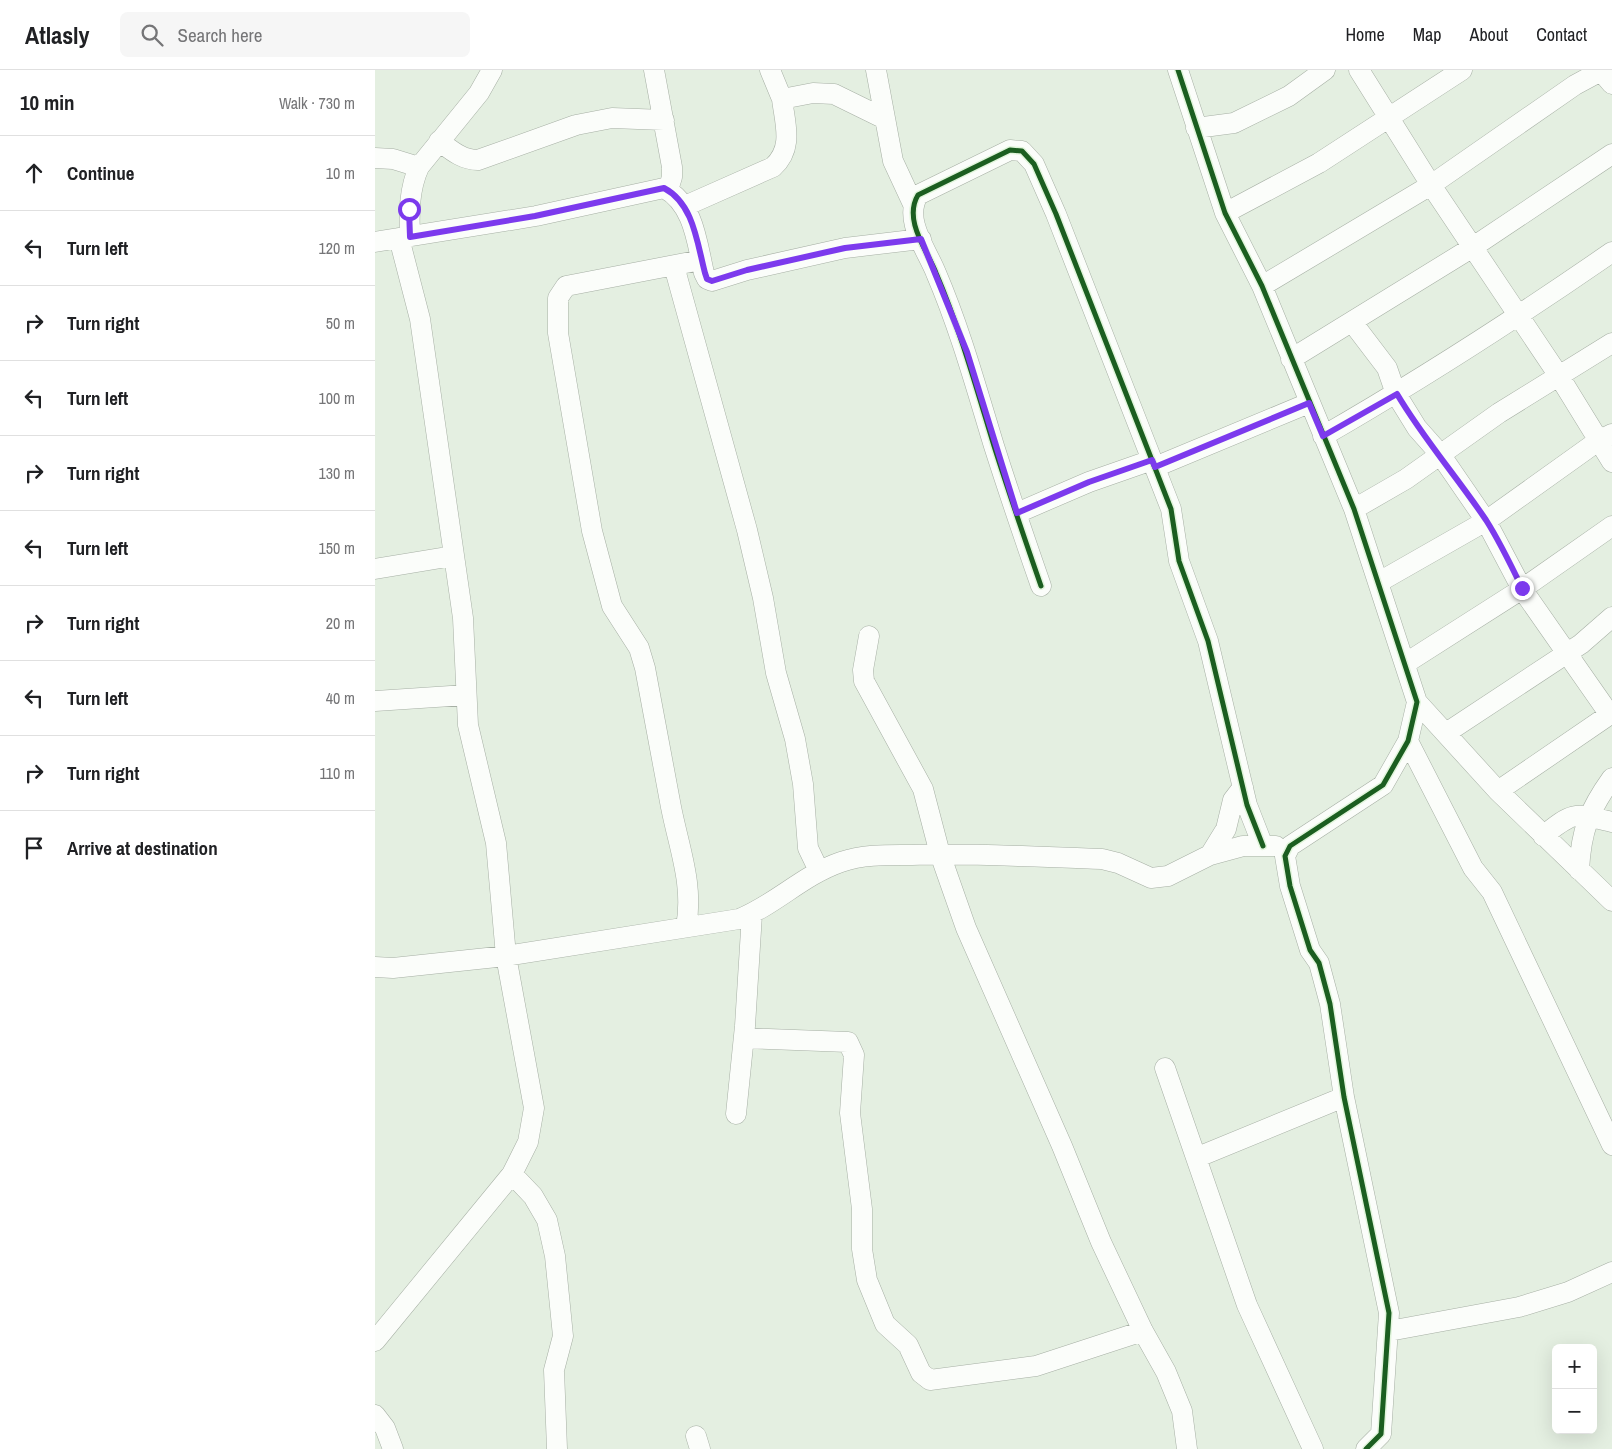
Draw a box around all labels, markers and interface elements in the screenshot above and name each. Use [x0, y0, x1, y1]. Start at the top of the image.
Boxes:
search box [120, 12, 470, 57]
text: Atlasly [25, 19, 90, 51]
icon: search [138, 21, 166, 49]
text: Search here [178, 22, 262, 48]
text: Home [1345, 22, 1385, 47]
text: Map [1413, 22, 1442, 47]
text: About [1470, 22, 1508, 47]
text: Contact [1536, 22, 1587, 47]
text: 10 min [20, 88, 75, 117]
text: Walk · 730 m [279, 92, 355, 114]
icon: ahead [20, 159, 48, 187]
text: Continue [67, 160, 135, 186]
text: 10 m [326, 162, 355, 184]
route start [398, 198, 421, 221]
icon: left [20, 234, 48, 262]
text: Turn left [67, 235, 128, 261]
text: 120 m [319, 237, 355, 259]
icon: right [20, 309, 48, 337]
text: Turn right [67, 310, 139, 336]
text: 50 m [326, 312, 355, 334]
icon: left [20, 384, 48, 412]
text: Turn left [67, 385, 128, 411]
text: 100 m [319, 387, 355, 409]
icon: right [20, 459, 48, 487]
text: Turn right [67, 460, 139, 486]
text: 130 m [319, 462, 355, 484]
icon: left [20, 534, 48, 562]
text: Turn left [67, 535, 128, 561]
text: 150 m [319, 537, 355, 559]
route end [1511, 577, 1534, 600]
icon: right [20, 609, 48, 637]
text: Turn right [67, 610, 139, 636]
text: 20 m [326, 612, 355, 634]
icon: left [20, 684, 48, 712]
text: Turn left [67, 685, 128, 711]
text: 40 m [326, 687, 355, 709]
icon: right [20, 759, 48, 787]
text: Turn right [67, 760, 139, 786]
text: 110 m [319, 762, 355, 784]
icon: arrive [20, 834, 48, 862]
text: Arrive at destination [67, 835, 218, 861]
map controls [1552, 1344, 1597, 1434]
button: + [1552, 1344, 1597, 1389]
button: − [1552, 1389, 1597, 1434]

